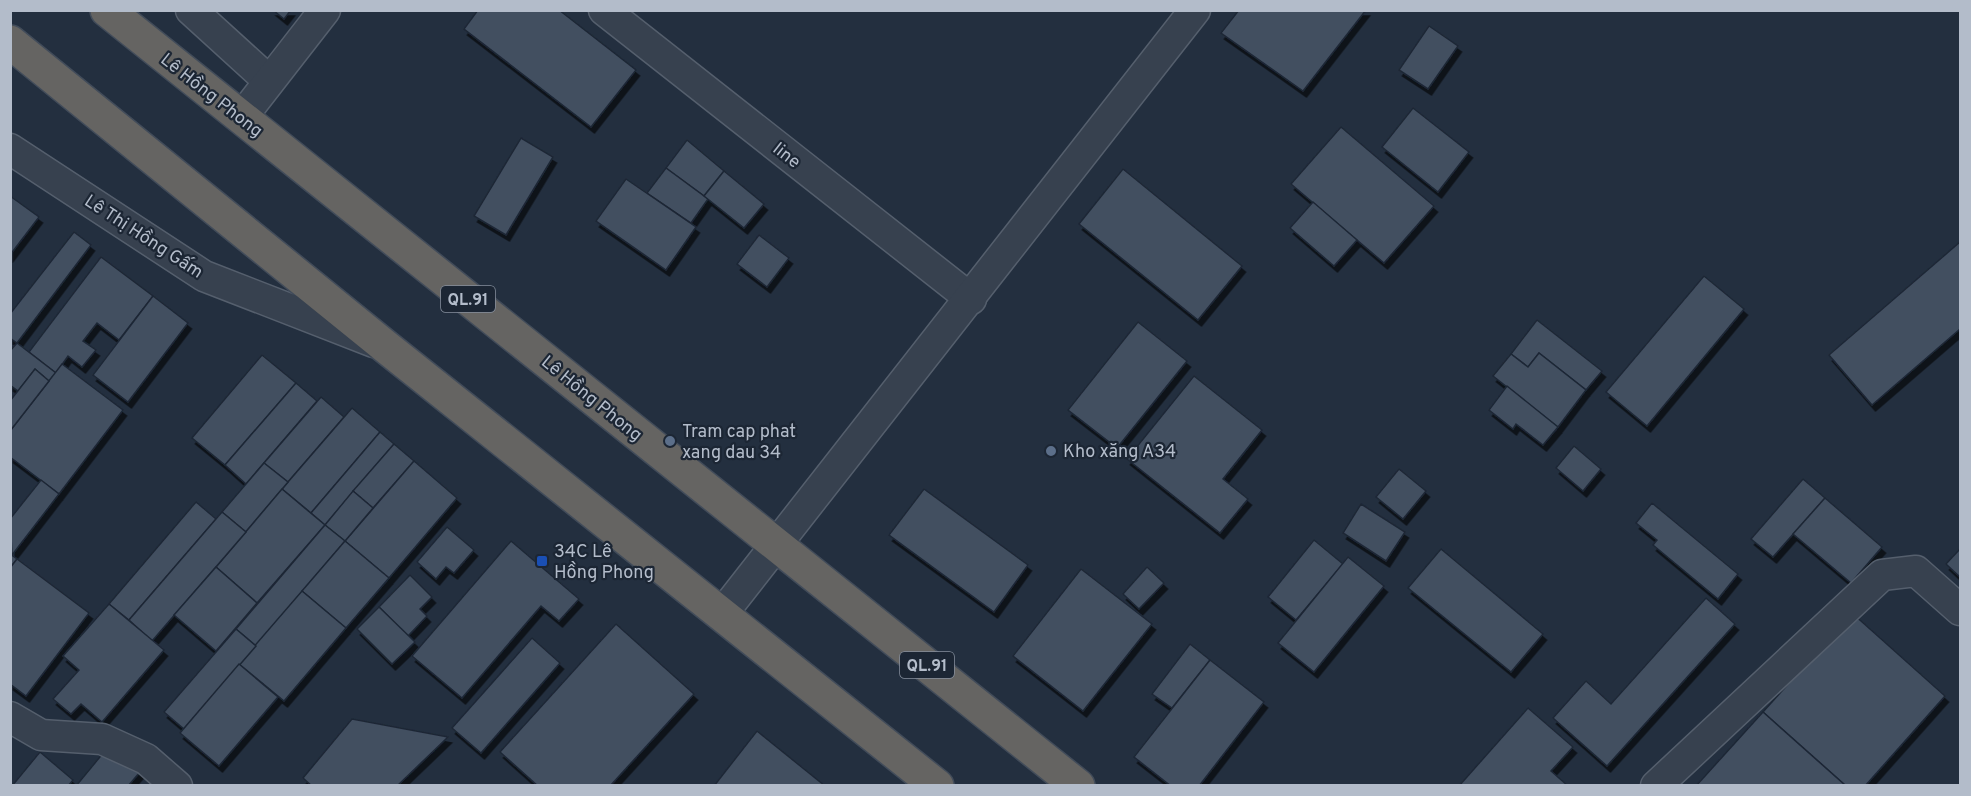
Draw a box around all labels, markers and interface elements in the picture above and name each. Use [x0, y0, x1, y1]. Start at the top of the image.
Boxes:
street label: Lê Hồng Phong [155, 48, 268, 143]
street label: line [767, 138, 805, 174]
street label: Lê Thị Hồng Gấm [79, 189, 208, 284]
road number: QL.91 [441, 286, 495, 312]
street label: Lê Hồng Phong [536, 350, 647, 447]
place label: Tram cap phat xang dau 34 [682, 421, 796, 465]
marker: Tram cap phat xang dau 34 [663, 434, 677, 448]
place label: Kho xăng A34 [1063, 441, 1176, 464]
marker: Kho xăng A34 [1044, 444, 1058, 458]
place label: 34C Lê Hồng Phong [554, 541, 654, 585]
marker: 34C Lê Hồng Phong [535, 554, 549, 568]
road number: QL.91 [900, 652, 954, 678]

